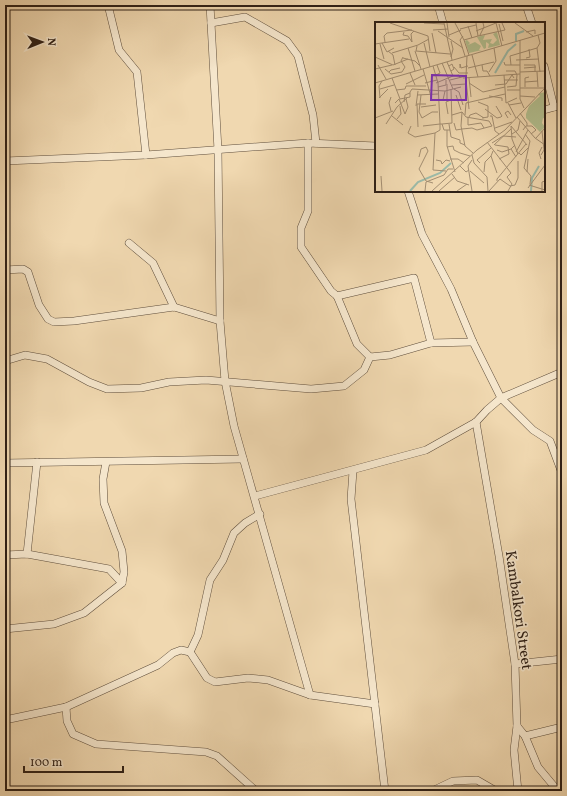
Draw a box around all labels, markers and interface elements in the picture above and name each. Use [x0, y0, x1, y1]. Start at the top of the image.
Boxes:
north arrow [22, 22, 62, 62]
inset map [375, 22, 545, 192]
text: N [43, 38, 58, 46]
street label: Kambalkori Street [499, 549, 536, 671]
scale bar [24, 748, 123, 774]
text: 100 m [30, 755, 63, 771]

